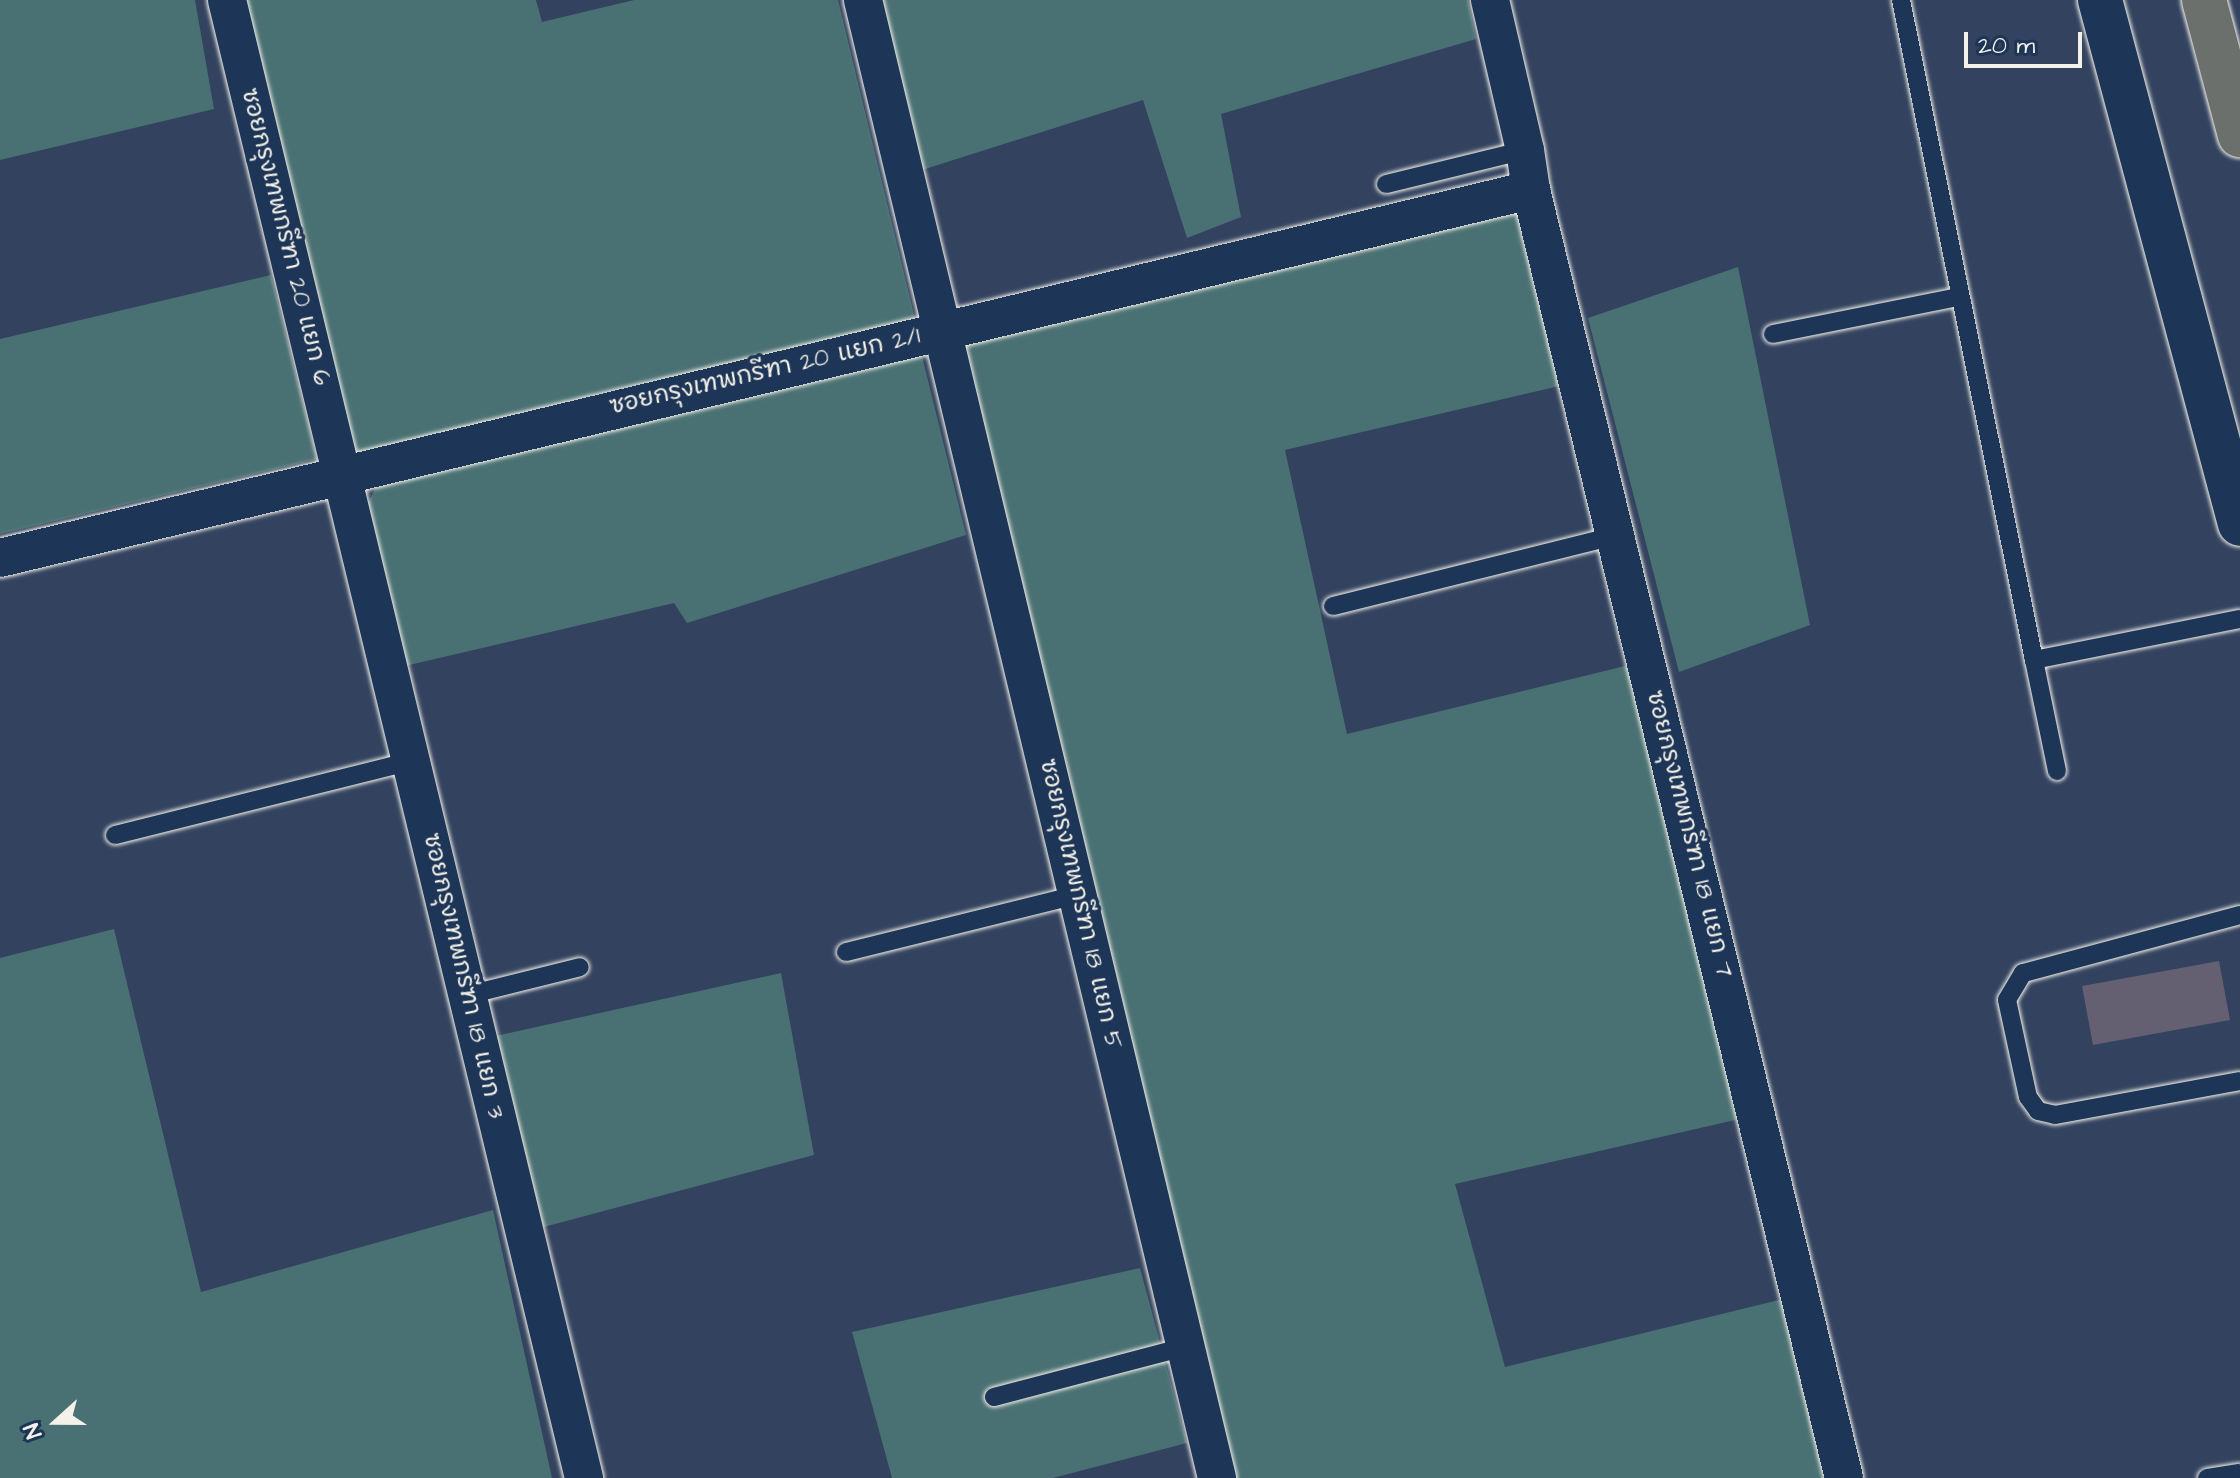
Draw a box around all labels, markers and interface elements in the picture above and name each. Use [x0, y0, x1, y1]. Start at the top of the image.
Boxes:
scale bar [1968, 16, 2086, 66]
text: 20 m [1978, 29, 2035, 63]
street label: ซอยกรุงเทพกรีฑา 20 แยก 6 [234, 86, 336, 388]
street label: ซอยกรุงเทพกรีฑา 20 แยก 2/1 [607, 322, 923, 422]
street label: ซอยกรุงเทพกรีฑา 18 แยก 7 [1639, 688, 1739, 980]
street label: ซอยกรุงเทพกรีฑา 18 แยก 5 [1033, 756, 1127, 1052]
street label: ซอยกรุงเทพกรีฑา 18 แยก 3 [416, 830, 510, 1122]
north arrow [16, 1382, 96, 1462]
text: N [16, 1419, 50, 1443]

